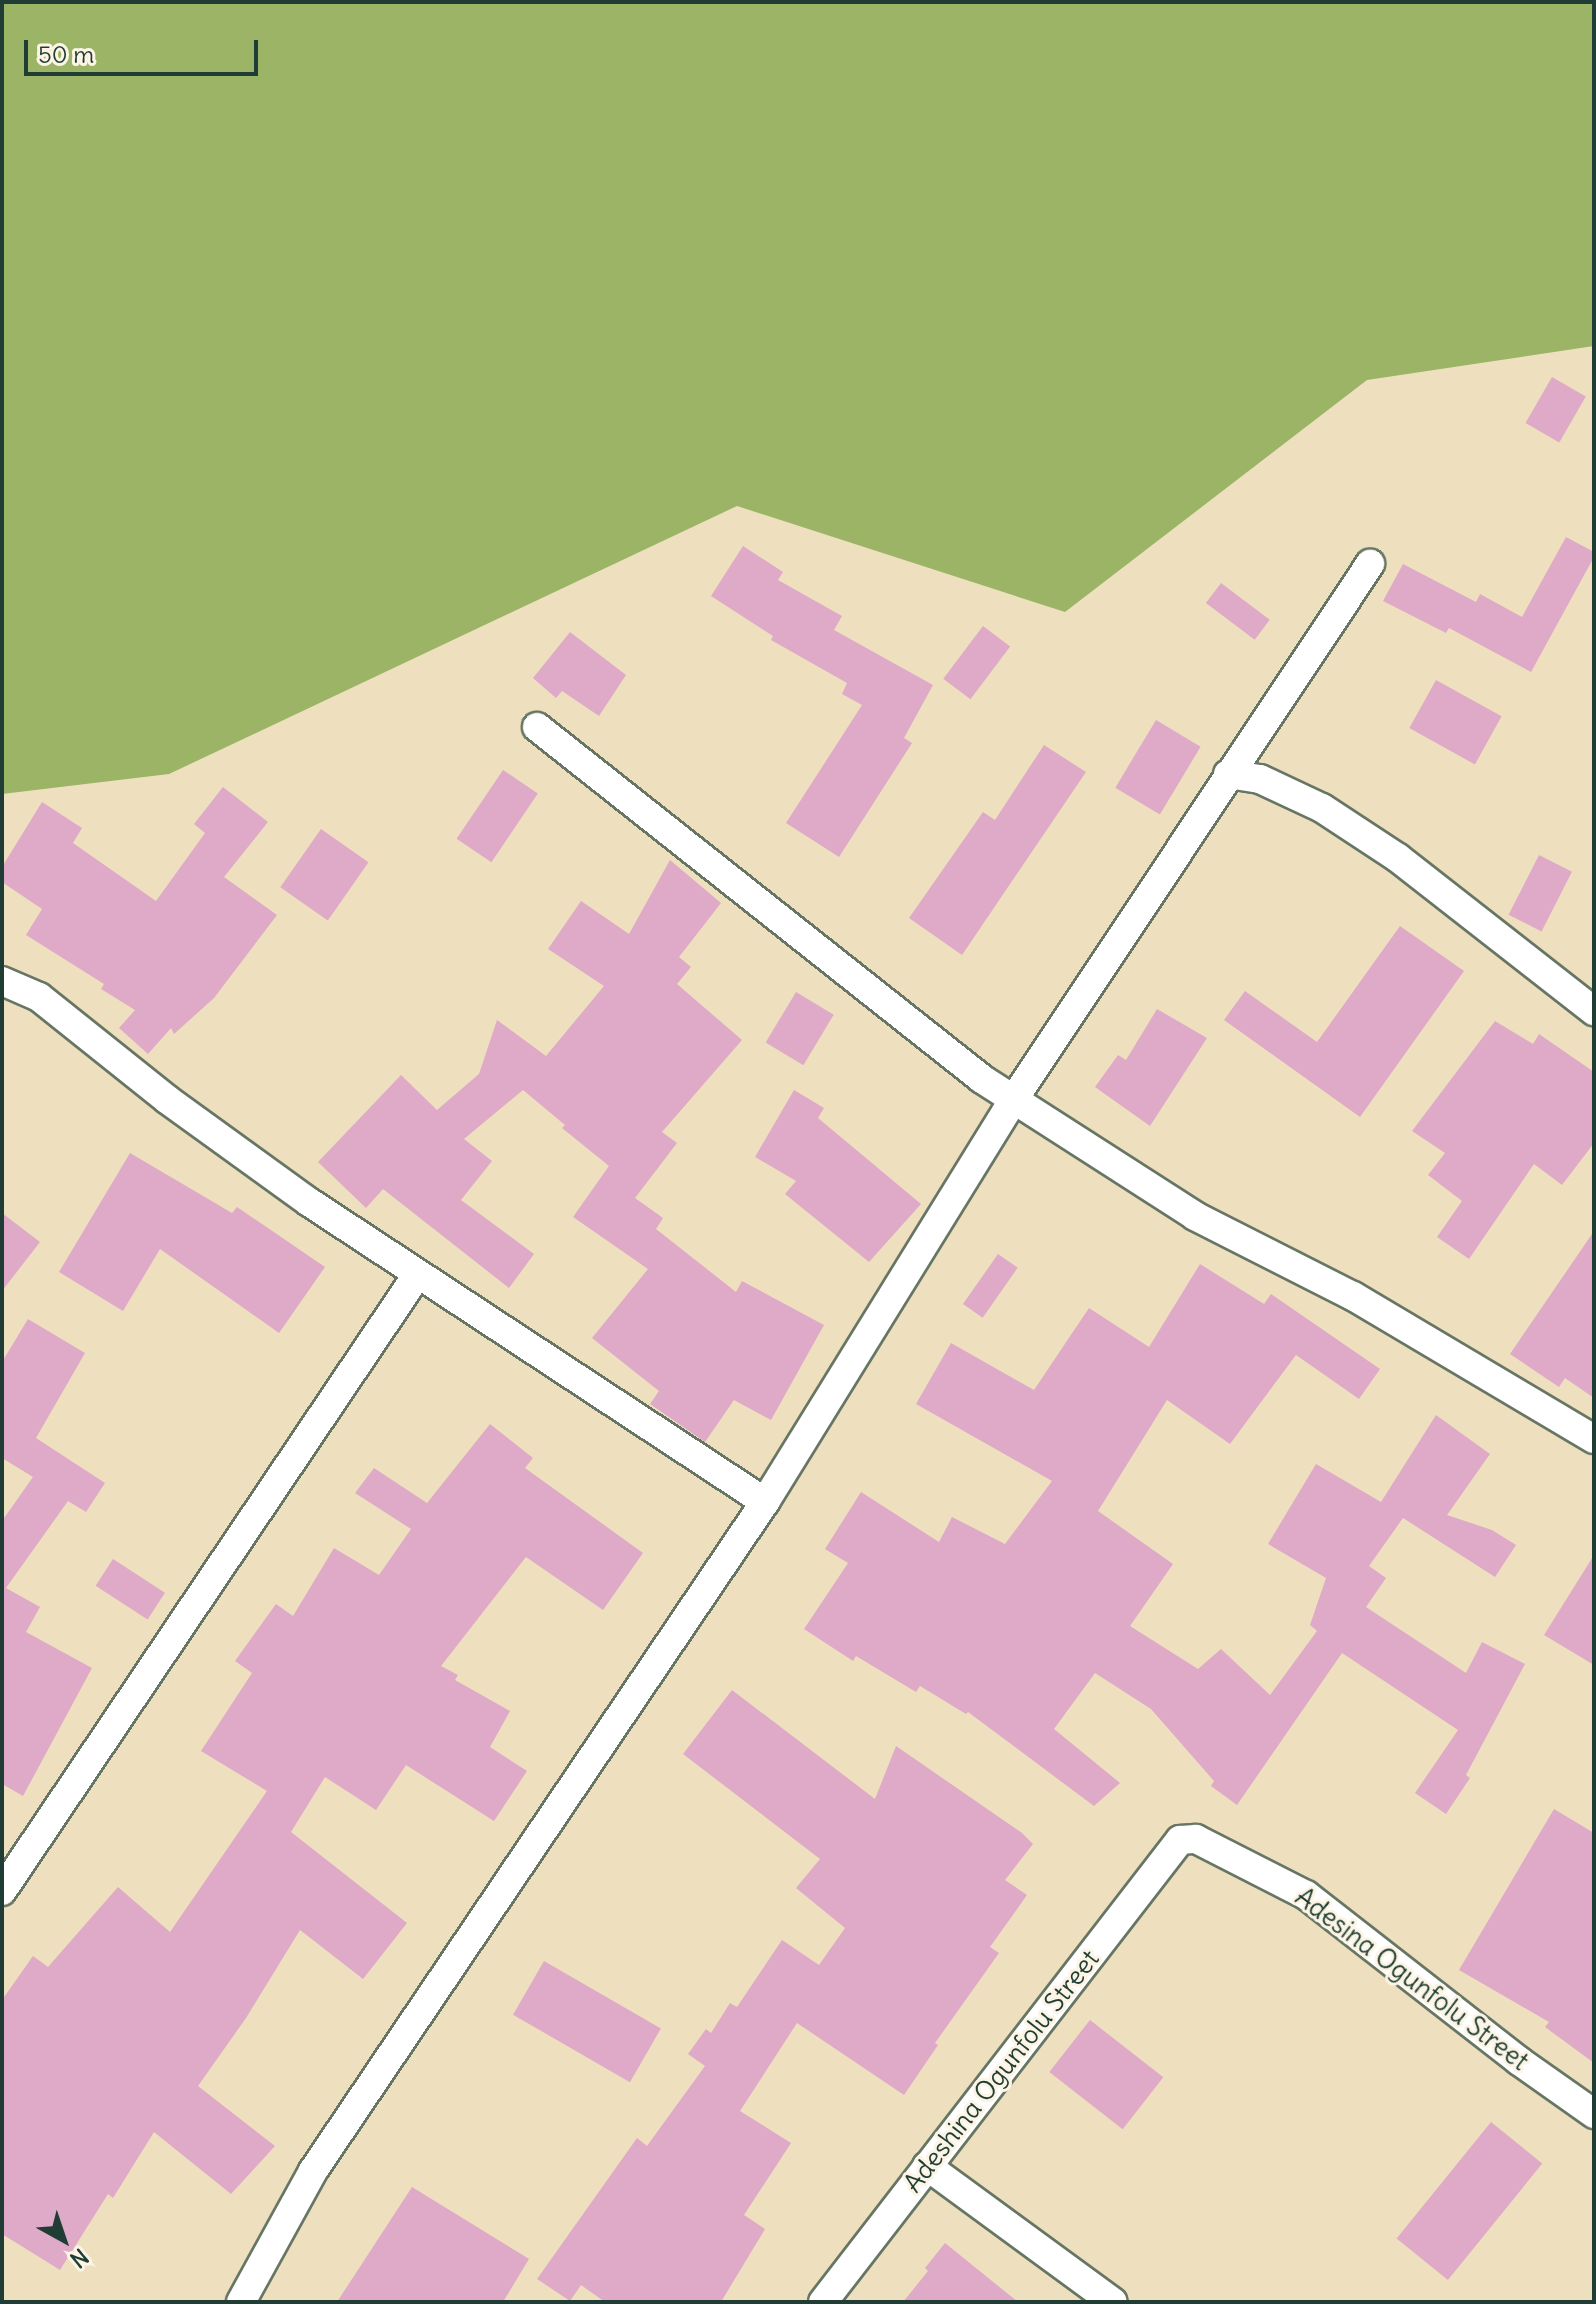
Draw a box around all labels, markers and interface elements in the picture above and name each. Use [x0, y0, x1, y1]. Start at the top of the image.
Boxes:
scale bar [28, 24, 262, 74]
text: 50 m [38, 39, 94, 69]
street label: Adesina Ogunfolu Street [1289, 1881, 1535, 2077]
street label: Adeshina Ogunfolu Street [897, 1944, 1105, 2198]
north arrow [24, 2200, 104, 2280]
text: N [65, 2243, 94, 2274]

